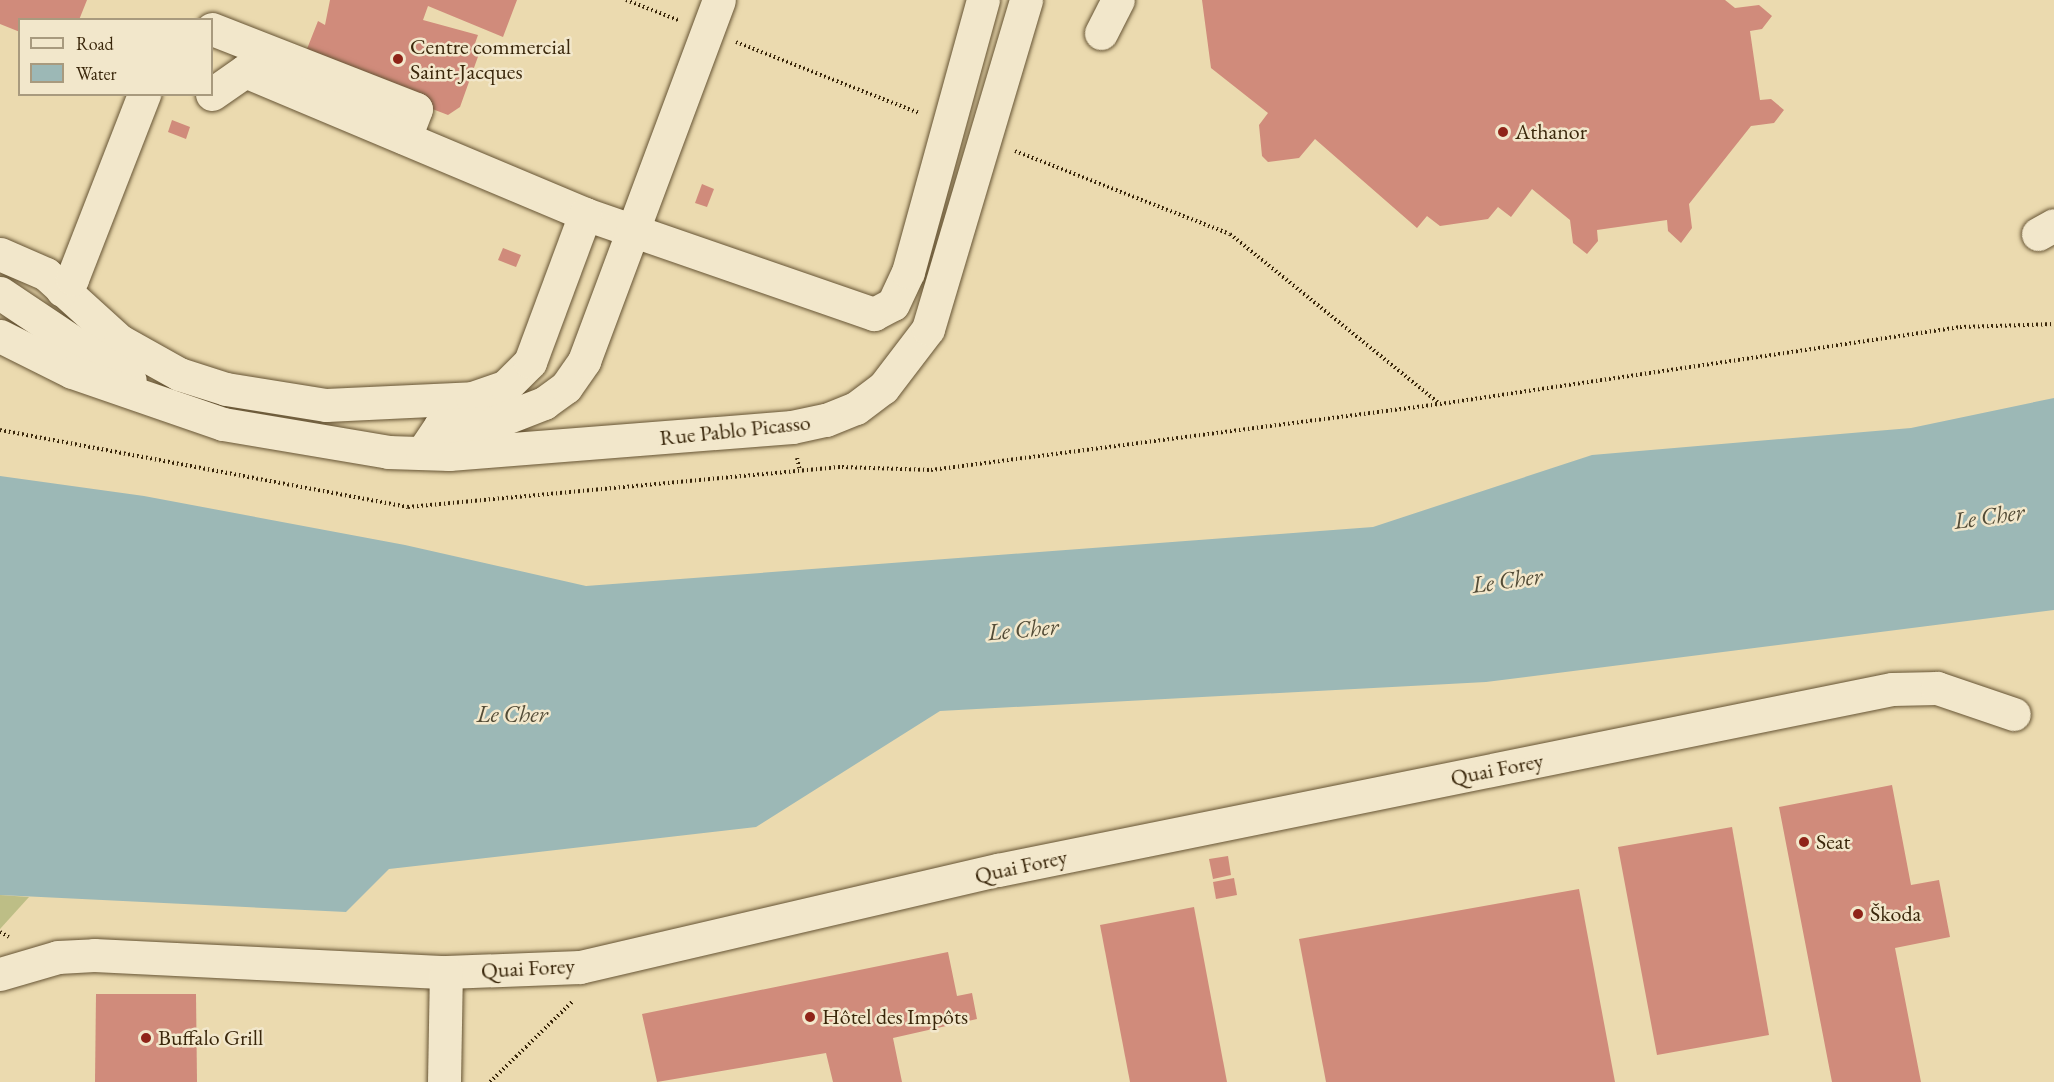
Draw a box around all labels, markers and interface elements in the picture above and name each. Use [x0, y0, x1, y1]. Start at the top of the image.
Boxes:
legend [18, 18, 213, 96]
text: Road [76, 32, 114, 55]
place label: Centre commercial Saint-Jacques [410, 33, 571, 84]
marker: Centre commercial Saint-Jacques [391, 52, 405, 66]
text: Water [76, 62, 117, 85]
place label: Athanor [1515, 119, 1587, 145]
marker: Athanor [1496, 125, 1510, 139]
street label: Rue Pablo Picasso [658, 409, 812, 451]
water label: Le Cher [1952, 497, 2026, 535]
water label: Le Cher [1470, 561, 1544, 599]
water label: Le Cher [986, 612, 1060, 646]
water label: Le Cher [476, 700, 548, 728]
street label: Quai Forey [1448, 747, 1546, 791]
place label: Seat [1816, 829, 1850, 855]
marker: Seat [1797, 835, 1811, 849]
street label: Quai Forey [972, 843, 1070, 889]
place label: Škoda [1870, 901, 1921, 927]
marker: Škoda [1851, 907, 1865, 921]
street label: Quai Forey [480, 952, 576, 984]
place label: Hôtel des Impôts [822, 1004, 968, 1030]
marker: Hôtel des Impôts [803, 1010, 817, 1024]
place label: Buffalo Grill [158, 1025, 263, 1051]
marker: Buffalo Grill [139, 1031, 153, 1045]

